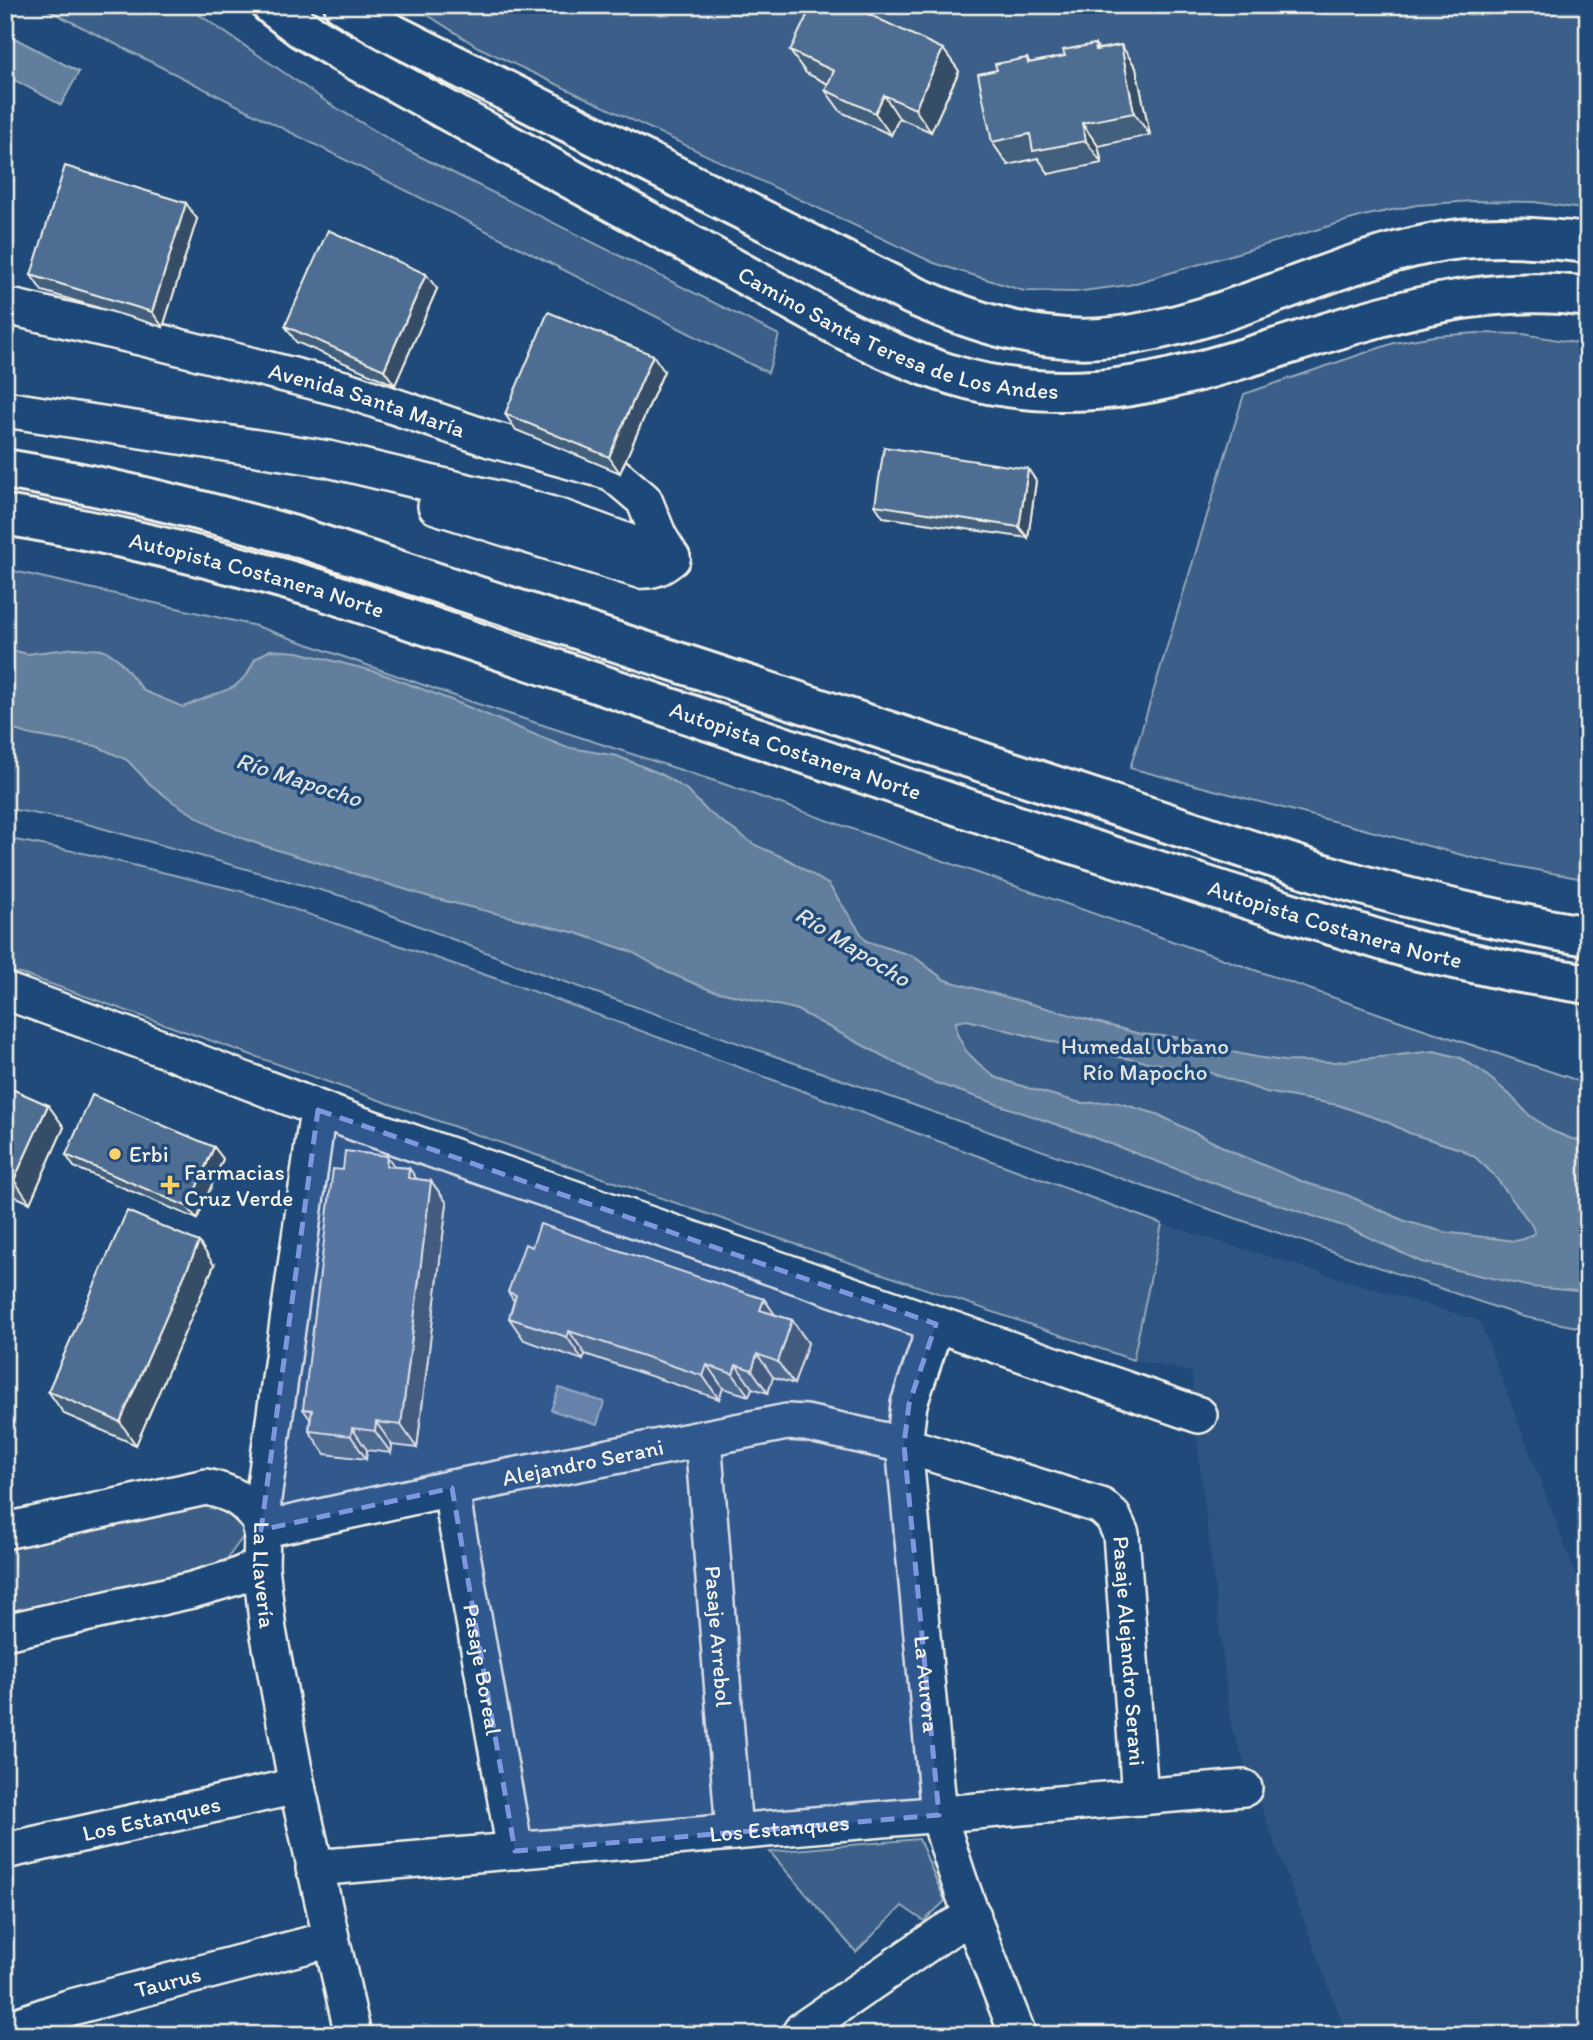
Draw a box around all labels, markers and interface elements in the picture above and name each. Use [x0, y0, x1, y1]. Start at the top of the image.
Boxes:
street label: Camino Santa Teresa de Los Andes [733, 260, 1059, 405]
street label: Avenida Santa María [266, 356, 469, 444]
street label: Autopista Costanera Norte [127, 526, 388, 624]
street label: Autopista Costanera Norte [666, 695, 925, 806]
water label: Río Mapocho [233, 745, 366, 813]
street label: Autopista Costanera Norte [1205, 873, 1465, 974]
water label: Río Mapocho [790, 899, 917, 993]
park label: Humedal Urbano Río Mapocho [1061, 1032, 1229, 1086]
place label: Erbi [129, 1140, 169, 1168]
marker: Erbi [107, 1146, 123, 1162]
place label: Farmacias Cruz Verde [184, 1158, 293, 1212]
marker: Farmacias Cruz Verde [162, 1177, 178, 1193]
street label: Alejandro Serani [500, 1433, 666, 1492]
street label: La Llavería [247, 1521, 282, 1630]
street label: Pasaje Alejandro Serani [1107, 1535, 1152, 1767]
street label: Pasaje Arrebol [699, 1564, 738, 1709]
street label: Pasaje Boreal [457, 1601, 508, 1738]
street label: La Aurora [908, 1634, 945, 1734]
street label: Los Estanques [80, 1789, 223, 1847]
street label: Los Estanques [708, 1808, 851, 1848]
street label: Taurus [132, 1960, 204, 2004]

